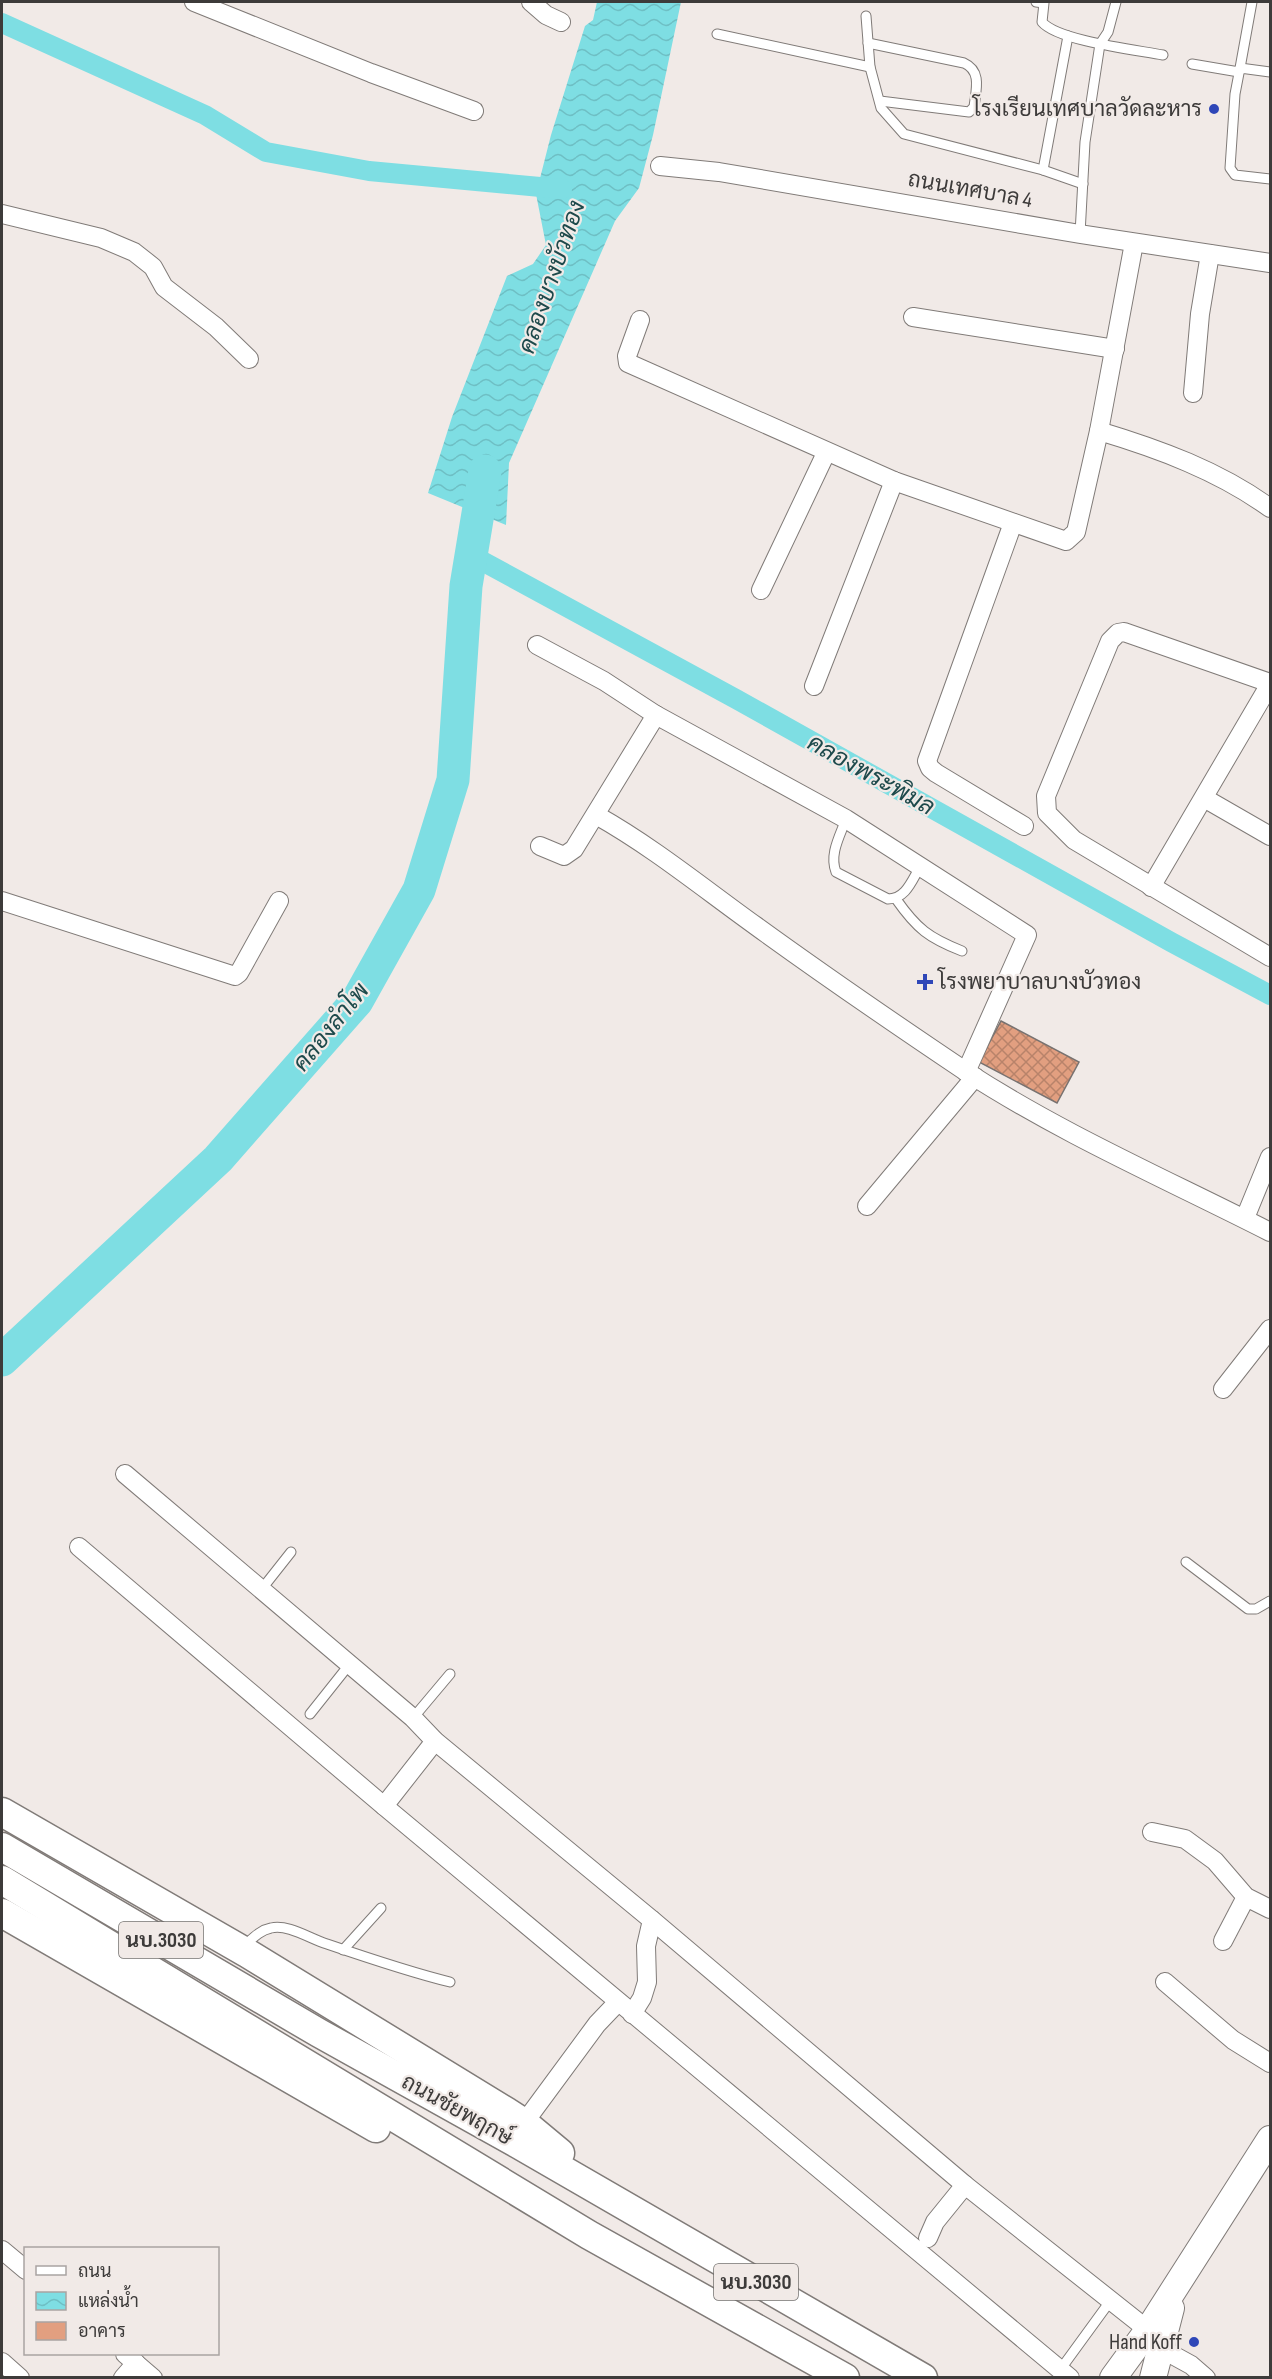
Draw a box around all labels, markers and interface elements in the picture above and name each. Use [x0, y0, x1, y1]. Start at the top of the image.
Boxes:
place label: โรงเรียนเทศบาลวัดละหาร [972, 94, 1202, 123]
marker: โรงเรียนเทศบาลวัดละหาร [1207, 102, 1221, 116]
street label: ถนนเทศบาล 4 [906, 166, 1034, 214]
water label: คลองบางบัวทอง [512, 197, 592, 357]
water label: คลองพระพิมล [802, 728, 940, 822]
place label: โรงพยาบาลบางบัวทอง [937, 967, 1141, 996]
marker: โรงพยาบาลบางบัวทอง [916, 973, 934, 991]
water label: คลองลำโพ [285, 976, 375, 1077]
road number: นบ.3030 [119, 1922, 203, 1958]
street label: ถนนชัยพฤกษ์ [397, 2067, 519, 2152]
legend [24, 2247, 219, 2355]
text: ถนน [78, 2261, 111, 2282]
road number: นบ.3030 [714, 2264, 798, 2300]
text: แหล่งน้ำ [78, 2285, 139, 2312]
text: อาคาร [78, 2321, 126, 2342]
place label: Hand Koff [1109, 2329, 1182, 2356]
marker: Hand Koff [1187, 2335, 1201, 2349]

